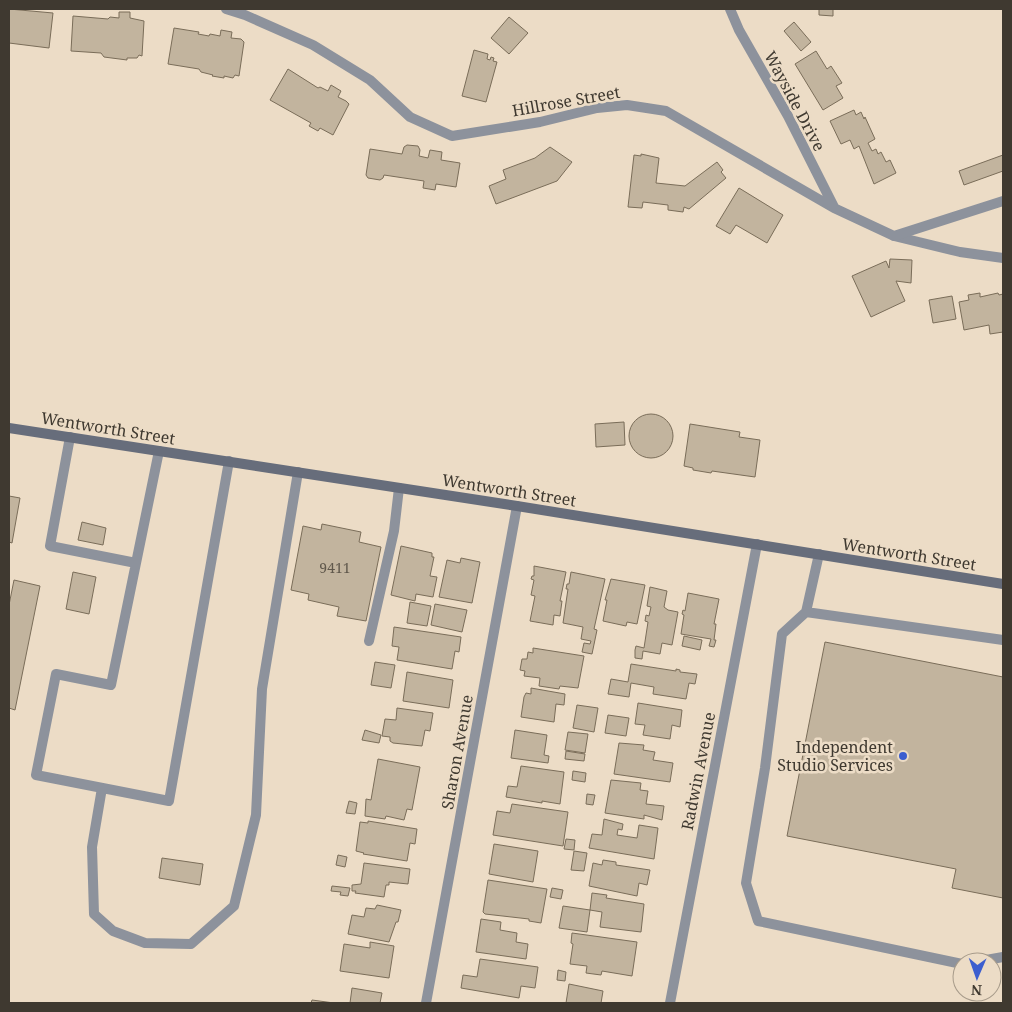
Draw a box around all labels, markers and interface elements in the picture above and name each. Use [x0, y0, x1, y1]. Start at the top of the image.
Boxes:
street label: Wayside Drive [759, 47, 831, 155]
street label: Hillrose Street [510, 81, 622, 121]
street label: Wentworth Street [39, 407, 177, 450]
street label: Wentworth Street [440, 469, 578, 512]
street label: Wentworth Street [840, 533, 978, 576]
house number: 9411 [319, 558, 351, 577]
street label: Sharon Avenue [436, 693, 478, 811]
street label: Radwin Avenue [676, 710, 720, 832]
place label: Independent Studio Services [777, 736, 893, 776]
marker: Independent Studio Services [897, 750, 909, 762]
north arrow [952, 952, 1002, 1002]
text: N [971, 981, 982, 1000]

